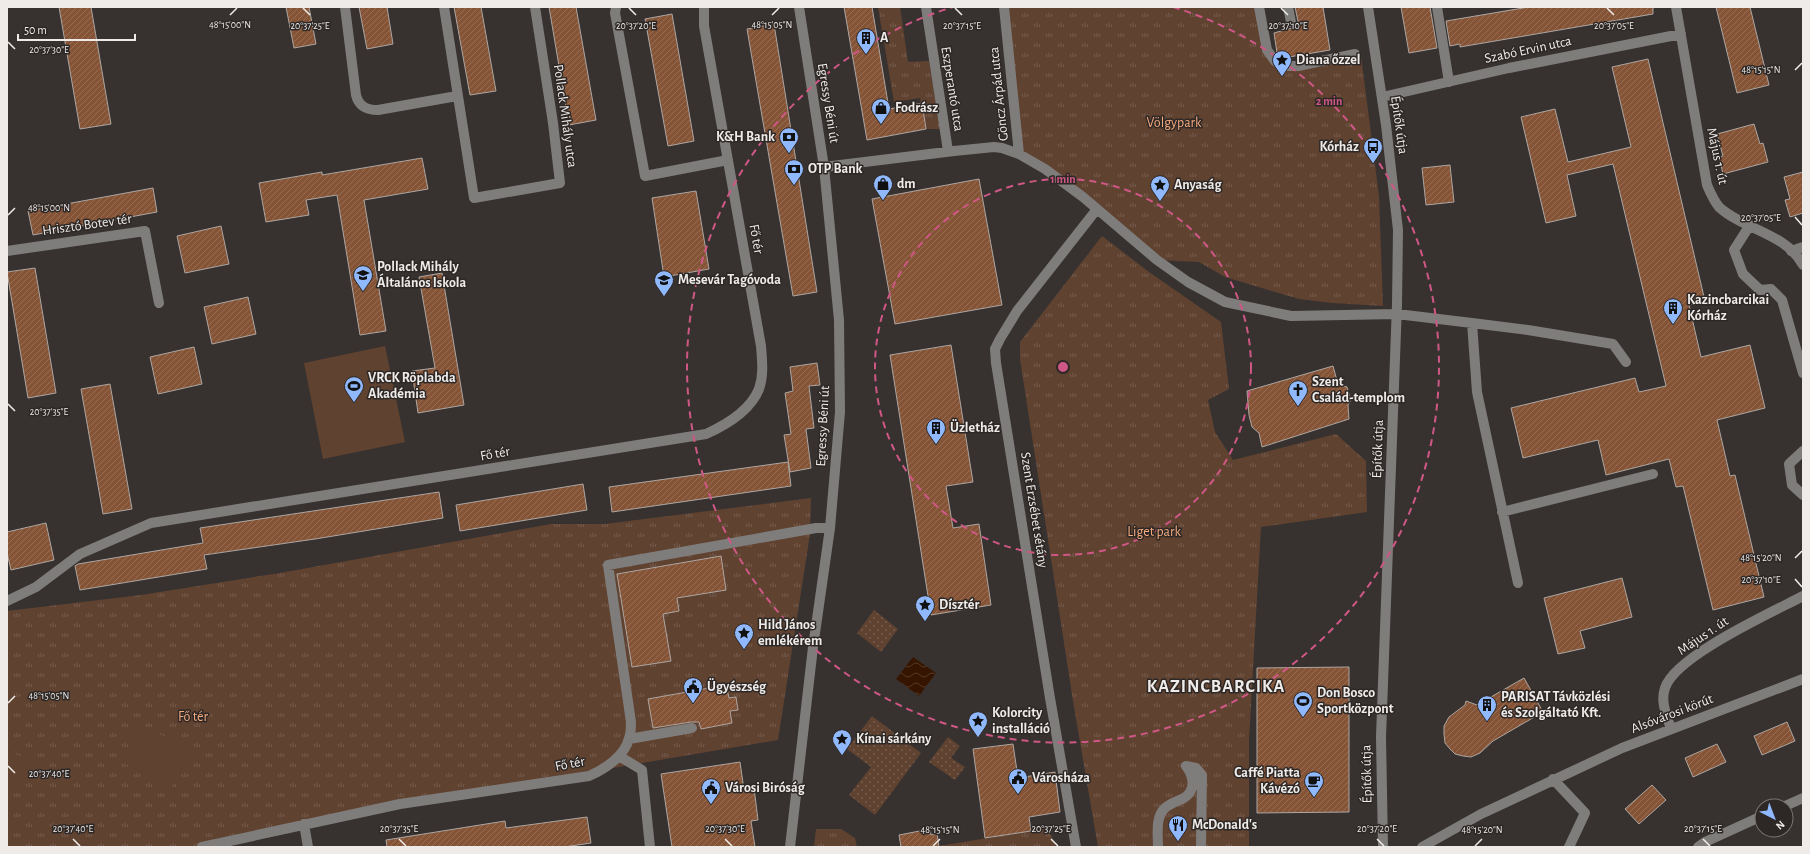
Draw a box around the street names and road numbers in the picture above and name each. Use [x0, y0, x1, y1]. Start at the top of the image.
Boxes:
street label: Szabó Ervin utca [1483, 34, 1573, 66]
street label: Eszperantó utca [938, 46, 966, 133]
street label: Göncz Árpád utca [984, 46, 1011, 142]
street label: Egressy Béni út [815, 62, 841, 145]
street label: Pollack Mihály utca [551, 64, 579, 169]
street label: Építők útja [1388, 94, 1413, 156]
street label: Május 1. út [1704, 126, 1730, 186]
street label: Hrisztó Botev tér [41, 212, 133, 238]
street label: Fő tér [747, 223, 766, 255]
street label: Egressy Béni út [814, 385, 832, 467]
street label: Építők útja [1367, 419, 1386, 479]
street label: Fő tér [479, 444, 511, 463]
street label: Szent Erzsébet sétány [1018, 451, 1050, 569]
street label: Május 1. út [1675, 614, 1731, 658]
street label: Alsóvárosi körút [1629, 692, 1715, 736]
street label: Építők útja [1356, 744, 1375, 804]
street label: Fő tér [554, 754, 587, 774]

